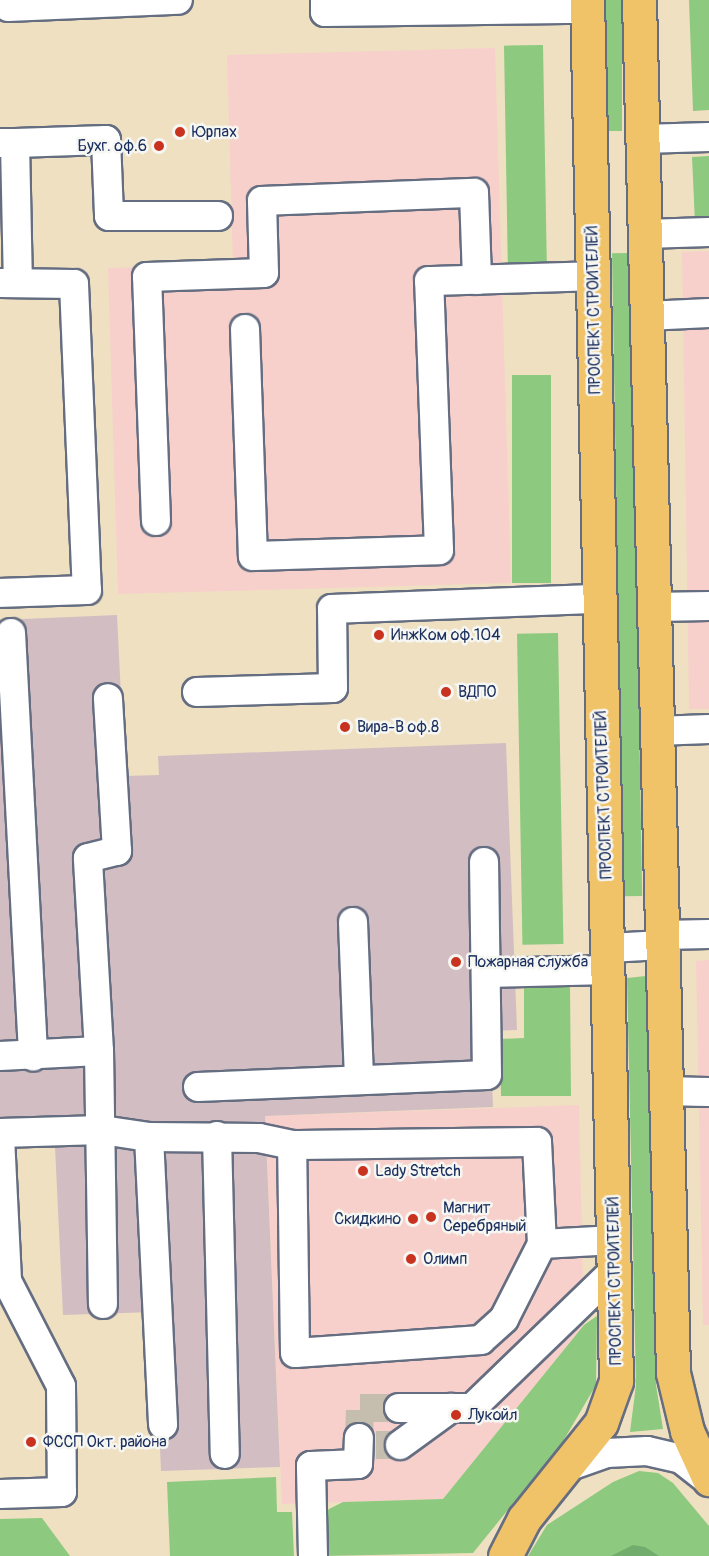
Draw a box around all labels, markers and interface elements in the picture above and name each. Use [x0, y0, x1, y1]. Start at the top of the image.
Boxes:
place label: Юрпах [192, 122, 237, 142]
marker: Юрпах [173, 125, 187, 139]
place label: Бухг. оф.6 [77, 136, 147, 156]
marker: Бухг. оф.6 [152, 139, 166, 153]
street label: ПРОСПЕКТ СТРОИТЕЛЕЙ [583, 226, 605, 394]
place label: ИнжКом оф.104 [391, 625, 500, 645]
marker: ИнжКом оф.104 [372, 628, 386, 642]
place label: ВДПО [458, 682, 496, 702]
marker: ВДПО [439, 685, 453, 699]
street label: ПРОСПЕКТ СТРОИТЕЛЕЙ [591, 711, 617, 879]
place label: Вира-В оф.8 [357, 717, 439, 737]
marker: Вира-В оф.8 [338, 720, 352, 734]
place label: Пожарная служба [468, 952, 588, 972]
marker: Пожарная служба [449, 955, 463, 969]
place label: Lady Stretch [375, 1161, 461, 1181]
marker: Lady Stretch [356, 1164, 370, 1178]
street label: ПРОСПЕКТ СТРОИТЕЛЕЙ [604, 1197, 626, 1365]
place label: Магнит Серебряный [443, 1198, 526, 1236]
place label: Скидкино [334, 1209, 401, 1229]
marker: Магнит Серебряный [424, 1210, 438, 1224]
marker: Скидкино [406, 1212, 420, 1226]
place label: Олимп [423, 1249, 467, 1269]
marker: Олимп [404, 1252, 418, 1266]
place label: Лукойл [468, 1405, 517, 1425]
marker: Лукойл [449, 1408, 463, 1422]
place label: ФССП Окт. района [43, 1432, 167, 1452]
marker: ФССП Окт. района [24, 1435, 38, 1449]

